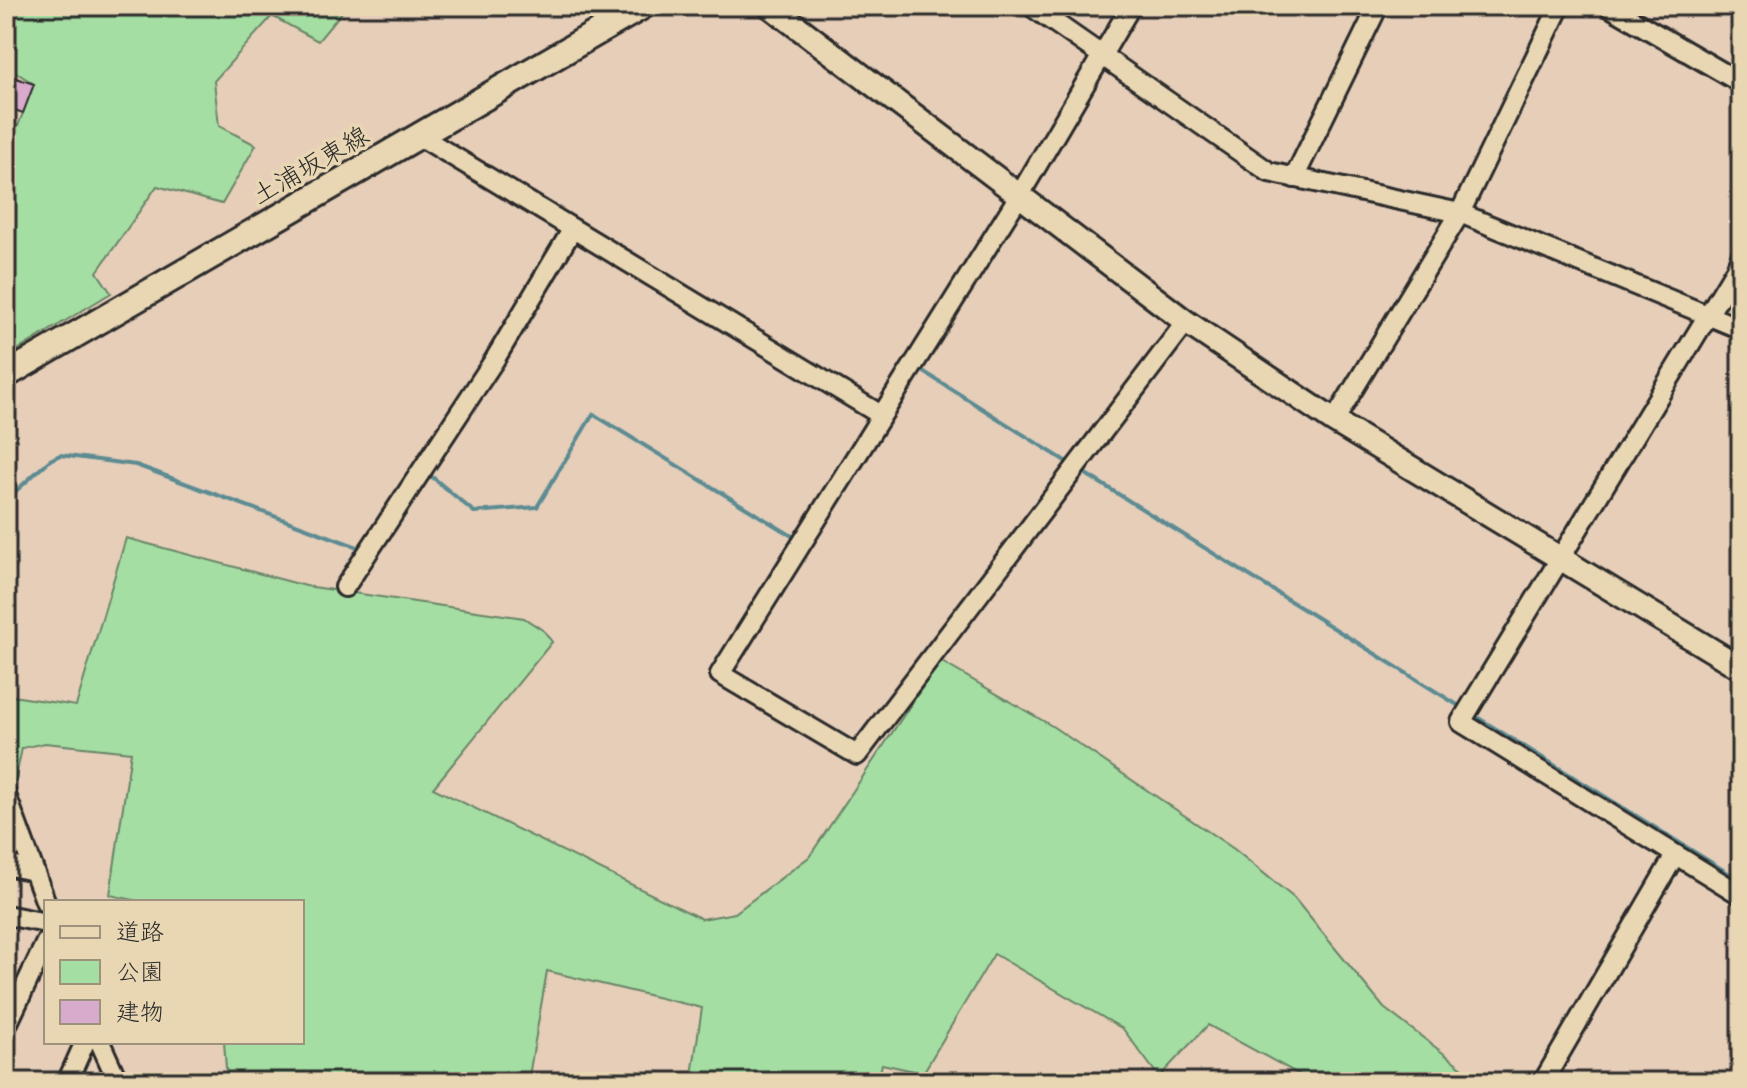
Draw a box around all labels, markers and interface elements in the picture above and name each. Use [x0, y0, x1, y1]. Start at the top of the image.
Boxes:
street label: 土浦坂東線 [247, 120, 374, 211]
legend [44, 900, 304, 1044]
text: 道路 [116, 918, 164, 946]
text: 公園 [116, 958, 164, 986]
text: 建物 [116, 998, 164, 1026]

